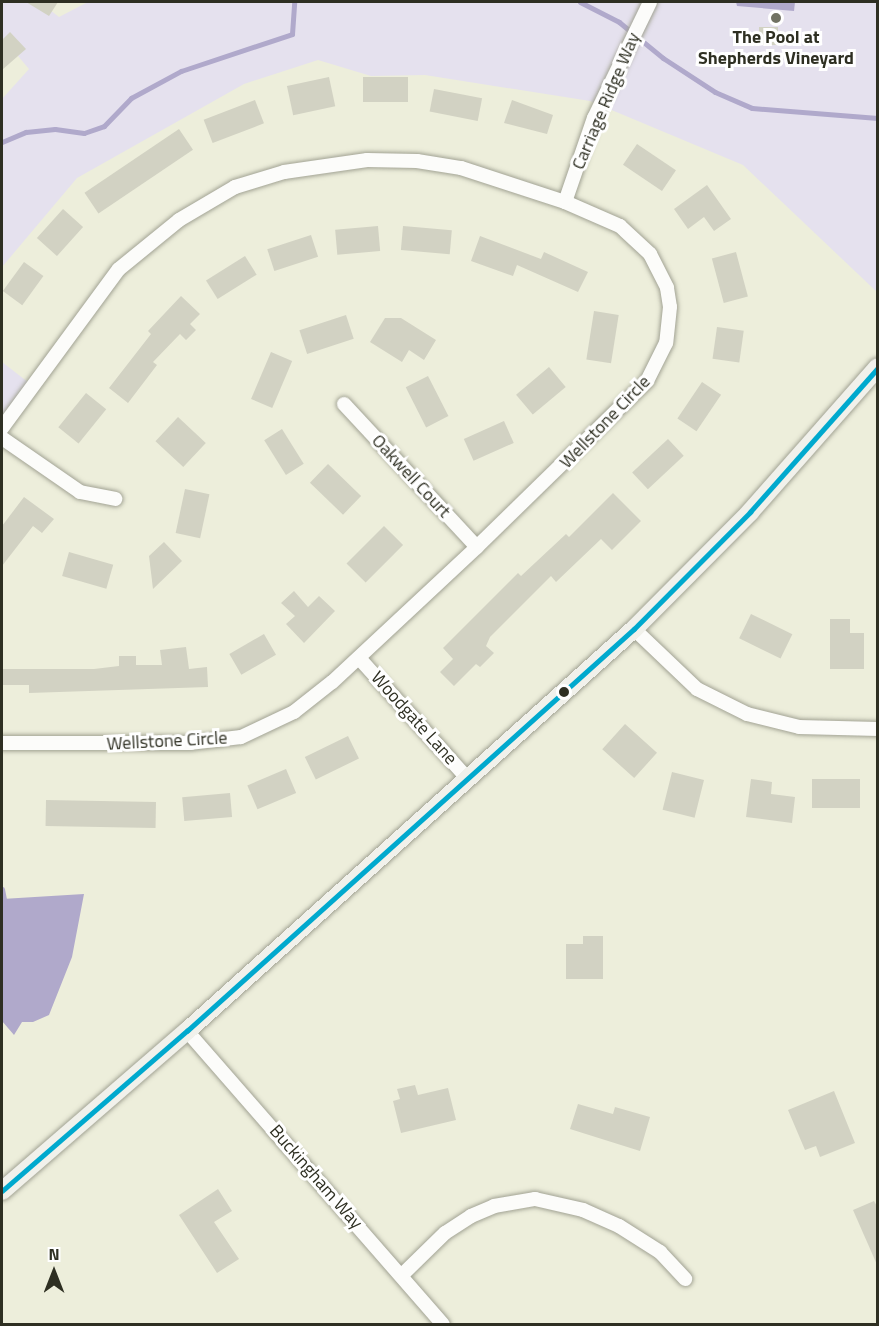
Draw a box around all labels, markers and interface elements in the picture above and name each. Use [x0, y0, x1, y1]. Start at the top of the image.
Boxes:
marker: The Pool at Shepherds Vineyard [769, 11, 783, 25]
place label: The Pool at Shepherds Vineyard [698, 27, 854, 70]
street label: Carriage Ridge Way [567, 29, 645, 173]
street label: Wellstone Circle [555, 371, 655, 473]
street label: Oakwell Court [367, 430, 455, 522]
street label: Woodgate Lane [366, 667, 462, 769]
unlabelled marker [558, 686, 570, 698]
street label: Wellstone Circle [106, 727, 228, 755]
street label: Buckingham Way [265, 1120, 367, 1234]
north arrow [24, 1242, 84, 1302]
text: N [48, 1242, 60, 1266]

